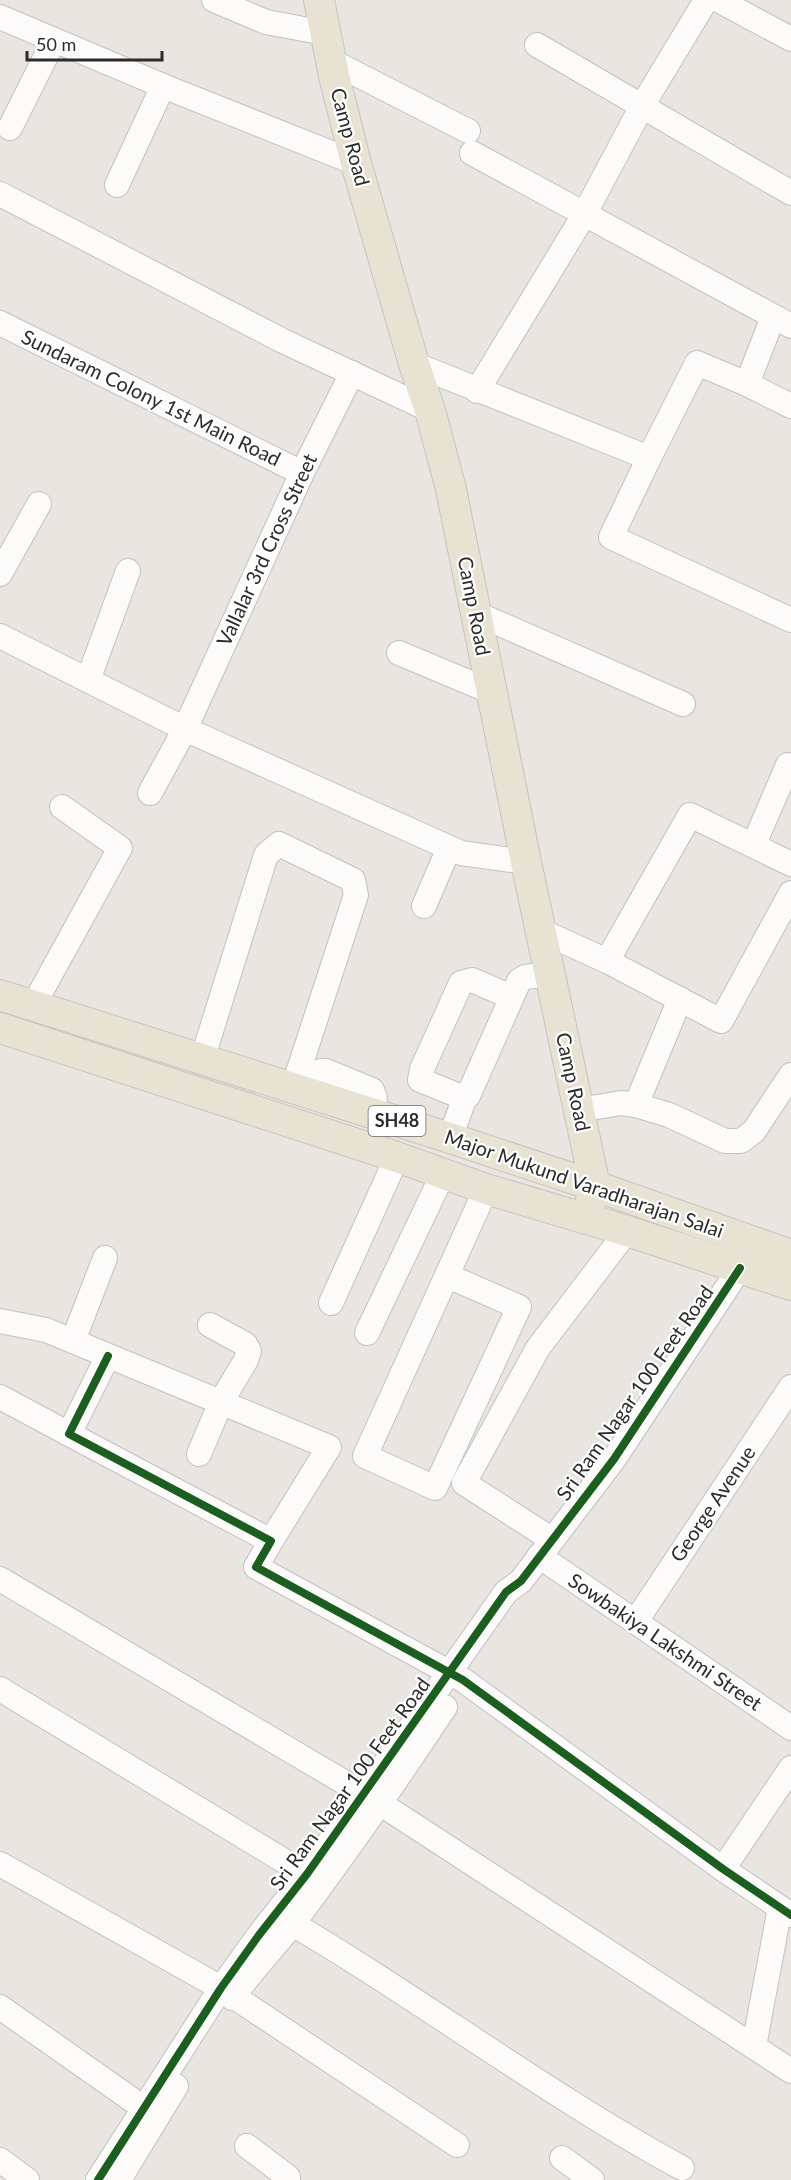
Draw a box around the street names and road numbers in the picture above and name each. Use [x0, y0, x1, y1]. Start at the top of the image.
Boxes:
street label: Camp Road [326, 85, 376, 188]
street label: Sundaram Colony 1st Main Road [18, 324, 285, 470]
street label: Vallalar 3rd Cross Street [211, 450, 321, 650]
street label: Camp Road [454, 554, 496, 657]
street label: Camp Road [552, 1030, 596, 1133]
road number: SH48 [368, 1106, 426, 1136]
street label: Major Mukund Varadharajan Salai [442, 1124, 727, 1242]
street label: Sri Ram Nagar 100 Feet Road [551, 1280, 718, 1505]
street label: George Avenue [665, 1441, 760, 1566]
street label: Sowbakiya Lakshmi Street [564, 1567, 767, 1715]
street label: Sri Ram Nagar 100 Feet Road [264, 1672, 434, 1894]

